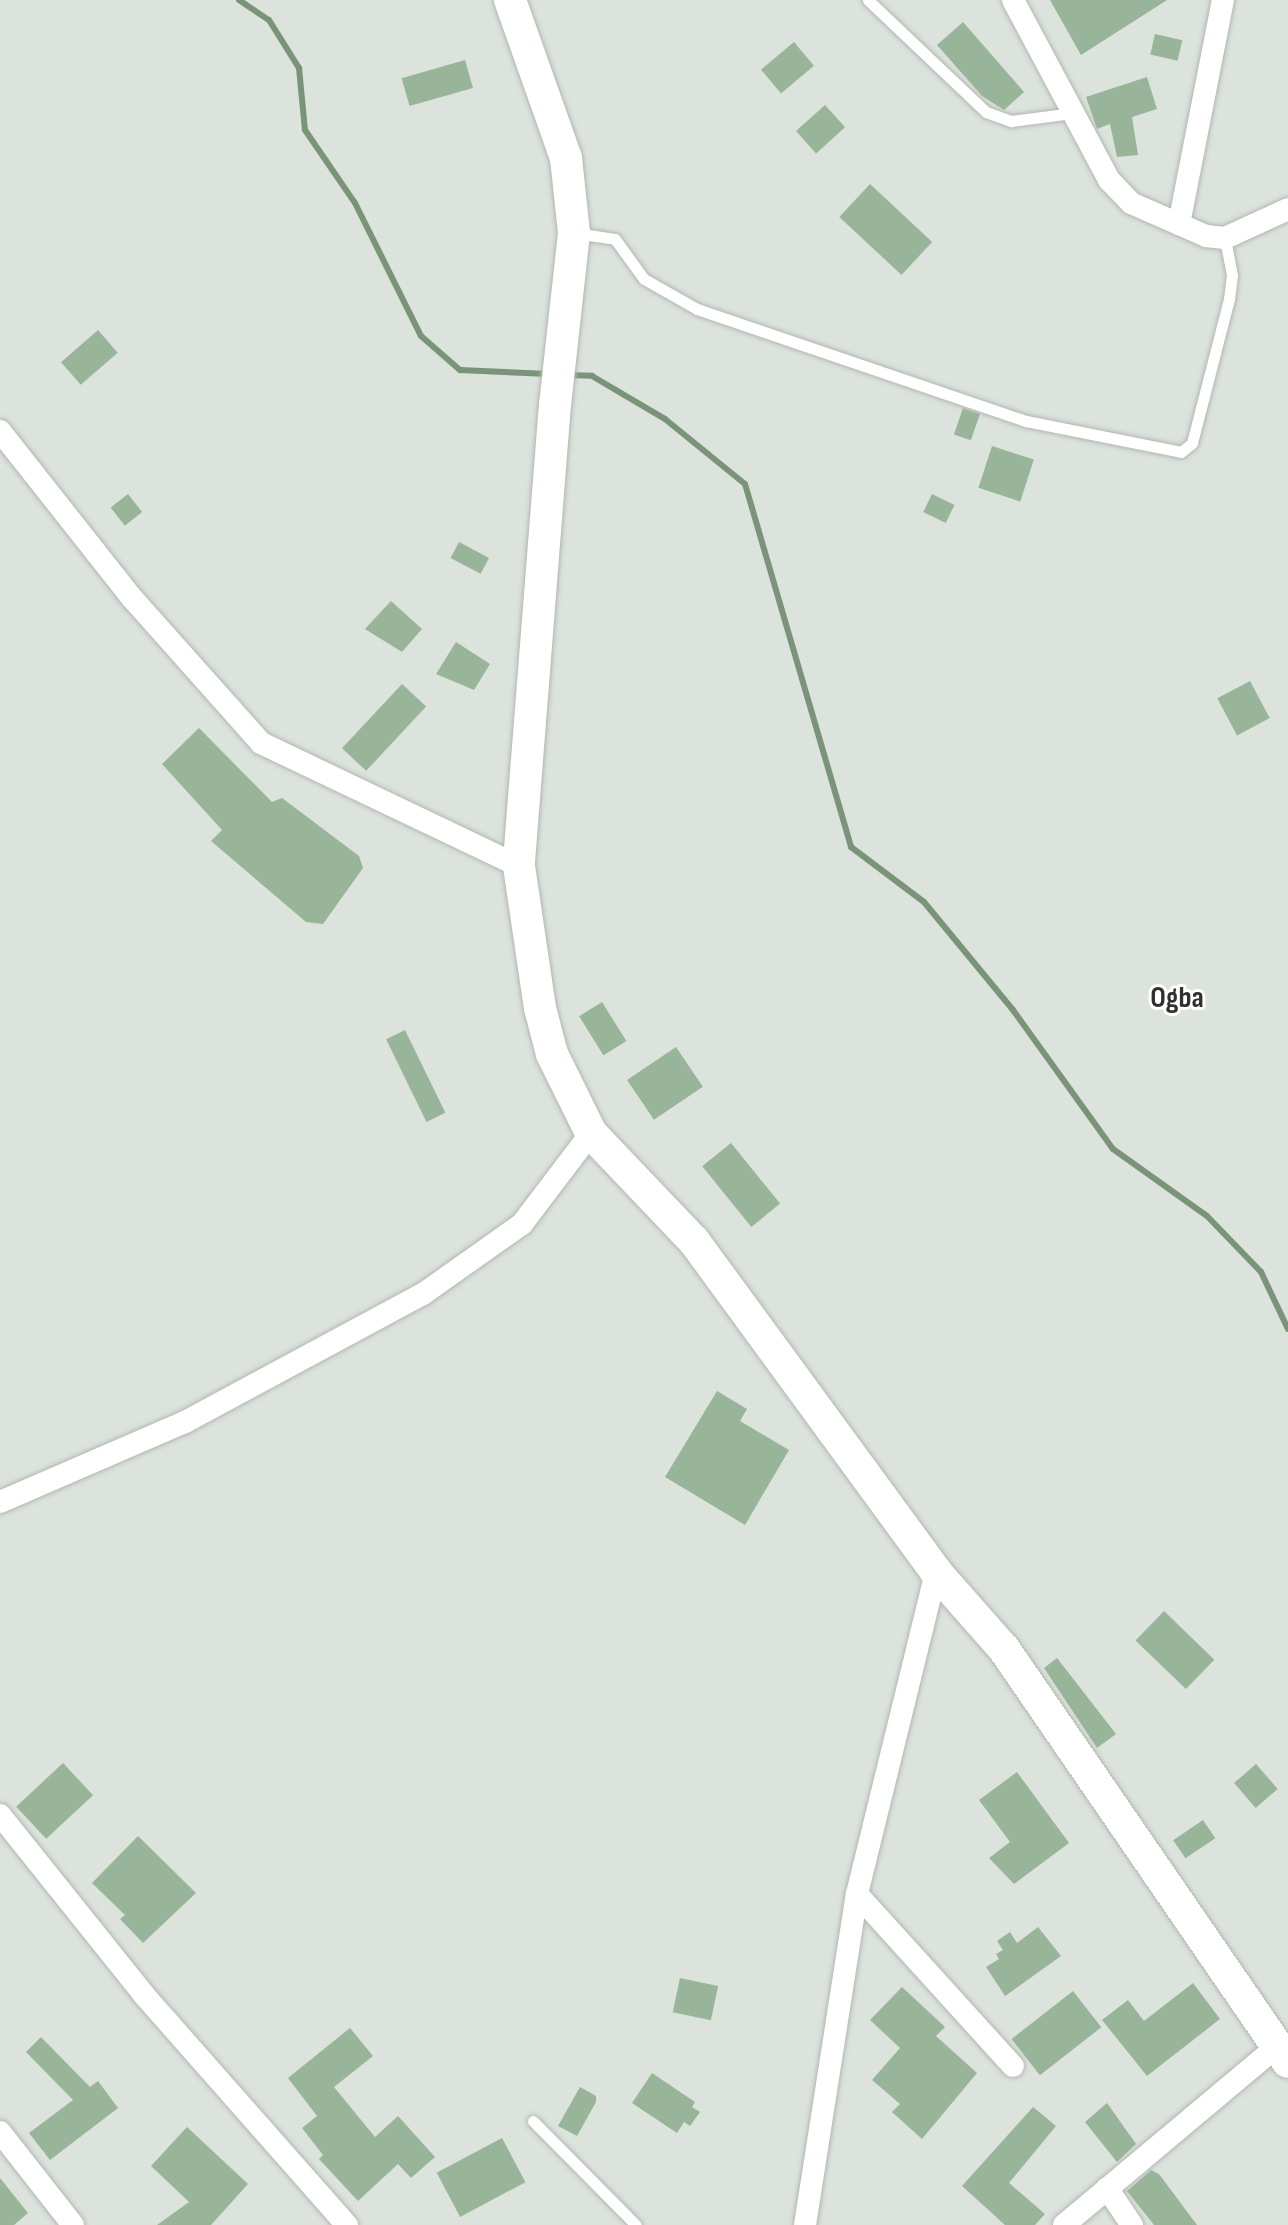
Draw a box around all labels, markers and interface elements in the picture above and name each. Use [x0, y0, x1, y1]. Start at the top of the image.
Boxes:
district label: Ogba [1150, 980, 1204, 1016]

